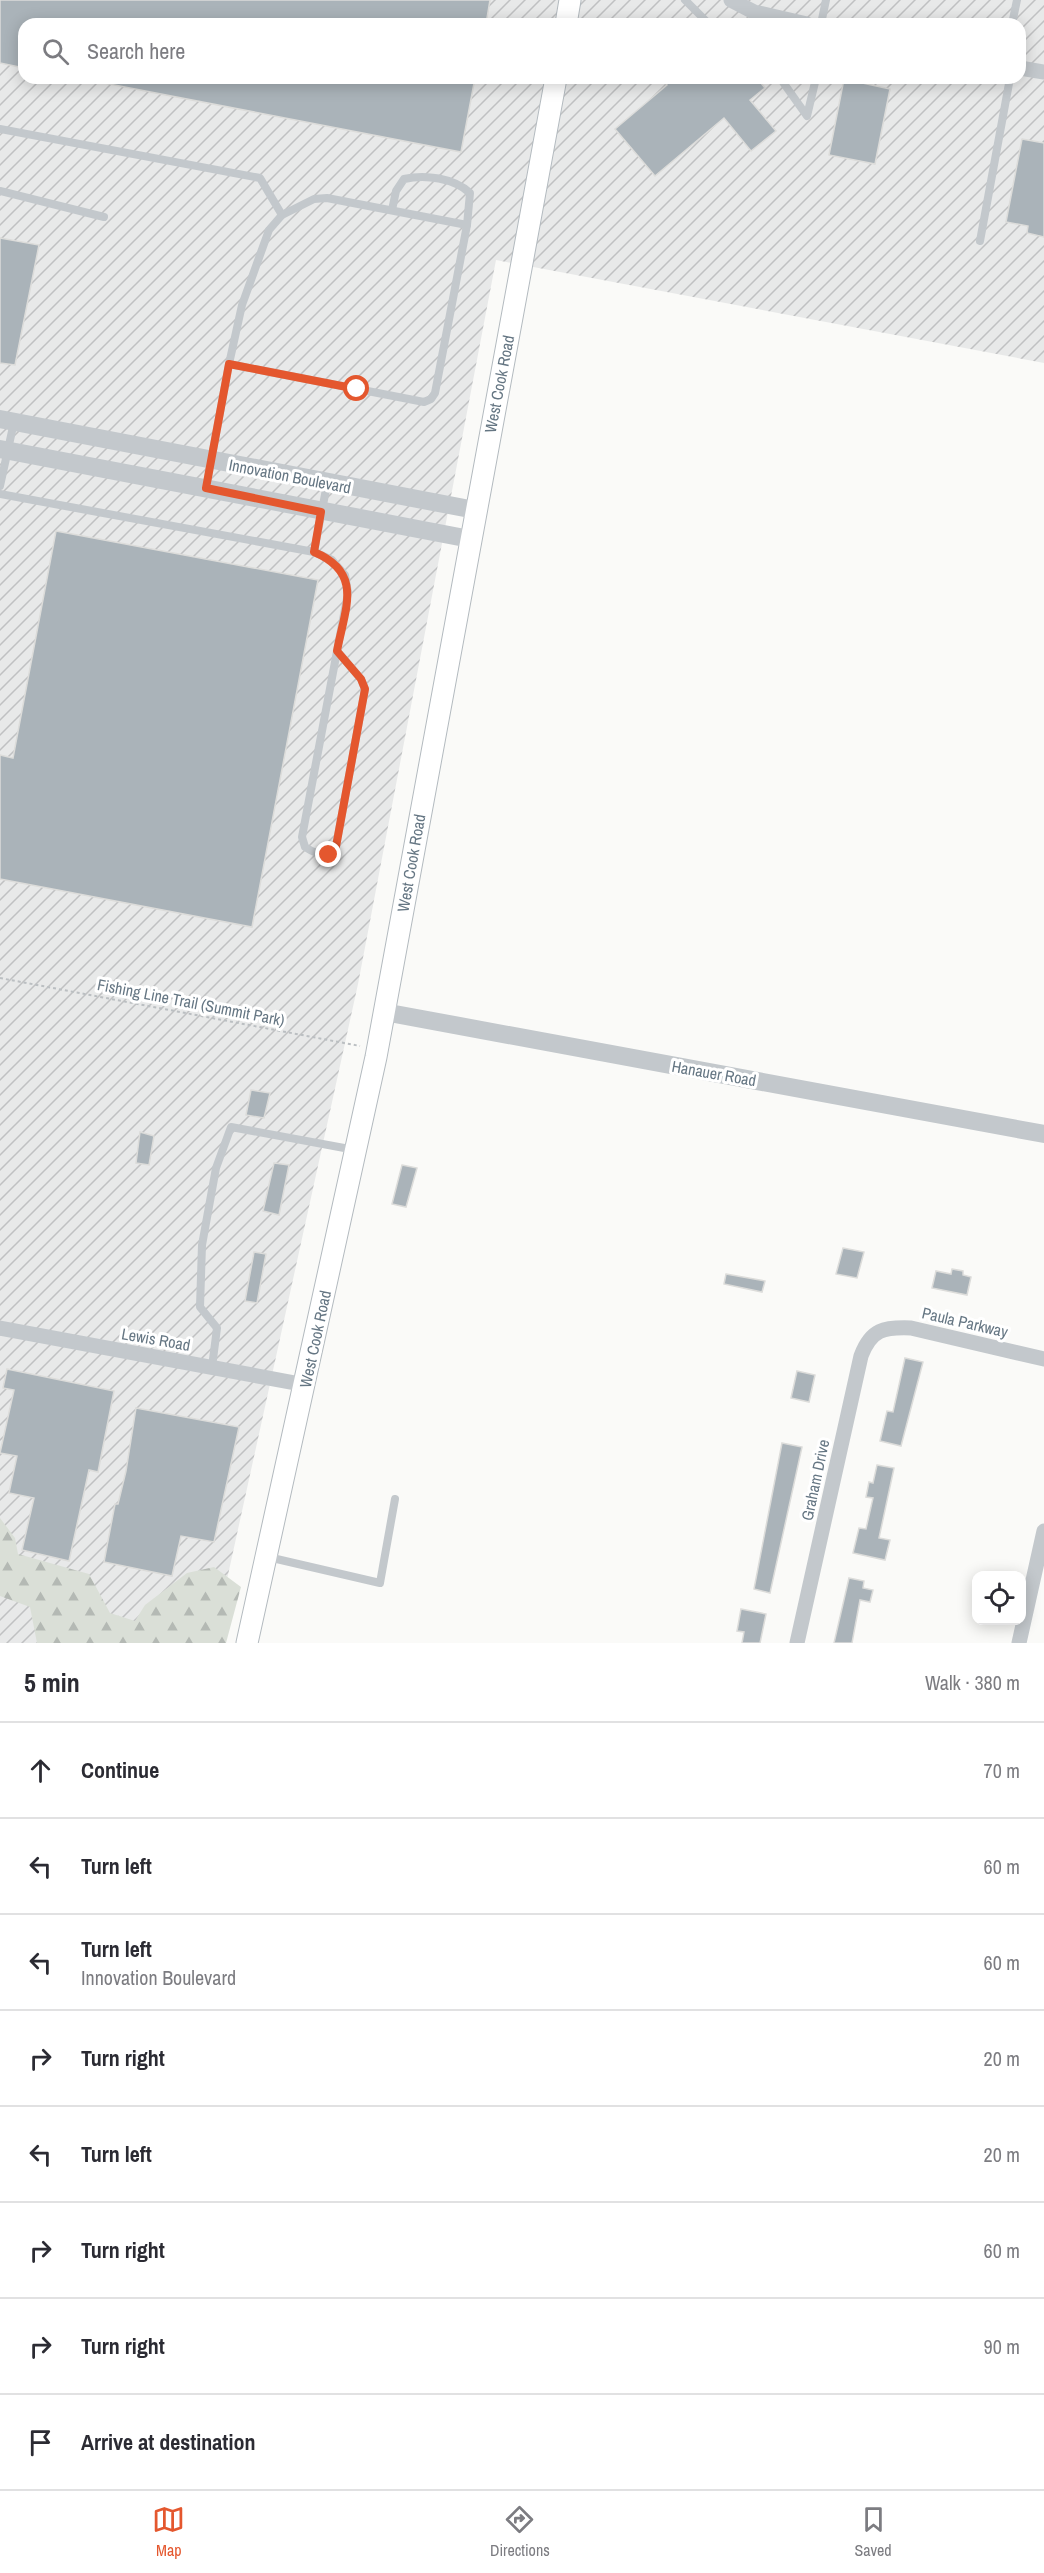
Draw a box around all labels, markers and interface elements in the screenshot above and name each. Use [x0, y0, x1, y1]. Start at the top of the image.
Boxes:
search box [18, 18, 1026, 84]
icon: search [39, 35, 72, 68]
text: Search here [87, 36, 185, 66]
street label: West Cook Road [479, 333, 519, 435]
route start [343, 375, 369, 401]
street label: Innovation Boulevard [227, 453, 353, 499]
street label: West Cook Road [392, 812, 430, 914]
route end [315, 841, 341, 867]
street label: Fishing Line Trail (Summit Park) [95, 973, 287, 1031]
street label: Hanauer Road [670, 1055, 758, 1091]
street label: West Cook Road [294, 1288, 336, 1390]
street label: Paula Parkway [920, 1301, 1011, 1343]
street label: Lewis Road [120, 1322, 192, 1356]
street label: Graham Drive [796, 1437, 834, 1523]
map controls [972, 1571, 1026, 1625]
button: locate [972, 1571, 1026, 1625]
text: 5 min [24, 1665, 80, 1700]
text: Walk · 380 m [925, 1669, 1020, 1696]
icon: ahead [24, 1754, 57, 1787]
text: Continue [81, 1755, 159, 1785]
text: 70 m [984, 1757, 1020, 1784]
icon: left [24, 1850, 57, 1883]
text: Turn left [81, 1851, 152, 1881]
text: 60 m [984, 1853, 1020, 1880]
text: Turn left [81, 1934, 152, 1964]
icon: left [24, 1946, 57, 1979]
text: 60 m [984, 1949, 1020, 1976]
text: Innovation Boulevard [81, 1964, 236, 1991]
icon: right [24, 2042, 57, 2075]
text: Turn right [81, 2043, 165, 2073]
text: 20 m [984, 2045, 1020, 2072]
icon: left [24, 2138, 57, 2171]
text: Turn left [81, 2139, 152, 2169]
text: 20 m [984, 2141, 1020, 2168]
icon: right [24, 2234, 57, 2267]
text: Turn right [81, 2235, 165, 2265]
text: 60 m [984, 2237, 1020, 2264]
icon: right [24, 2330, 57, 2363]
text: Turn right [81, 2331, 165, 2361]
text: 90 m [984, 2333, 1020, 2360]
icon: arrive [24, 2426, 57, 2459]
text: Arrive at destination [81, 2427, 255, 2457]
tab: Map [152, 2503, 185, 2561]
tab: Directions [490, 2503, 550, 2561]
tab: Saved [854, 2503, 892, 2561]

